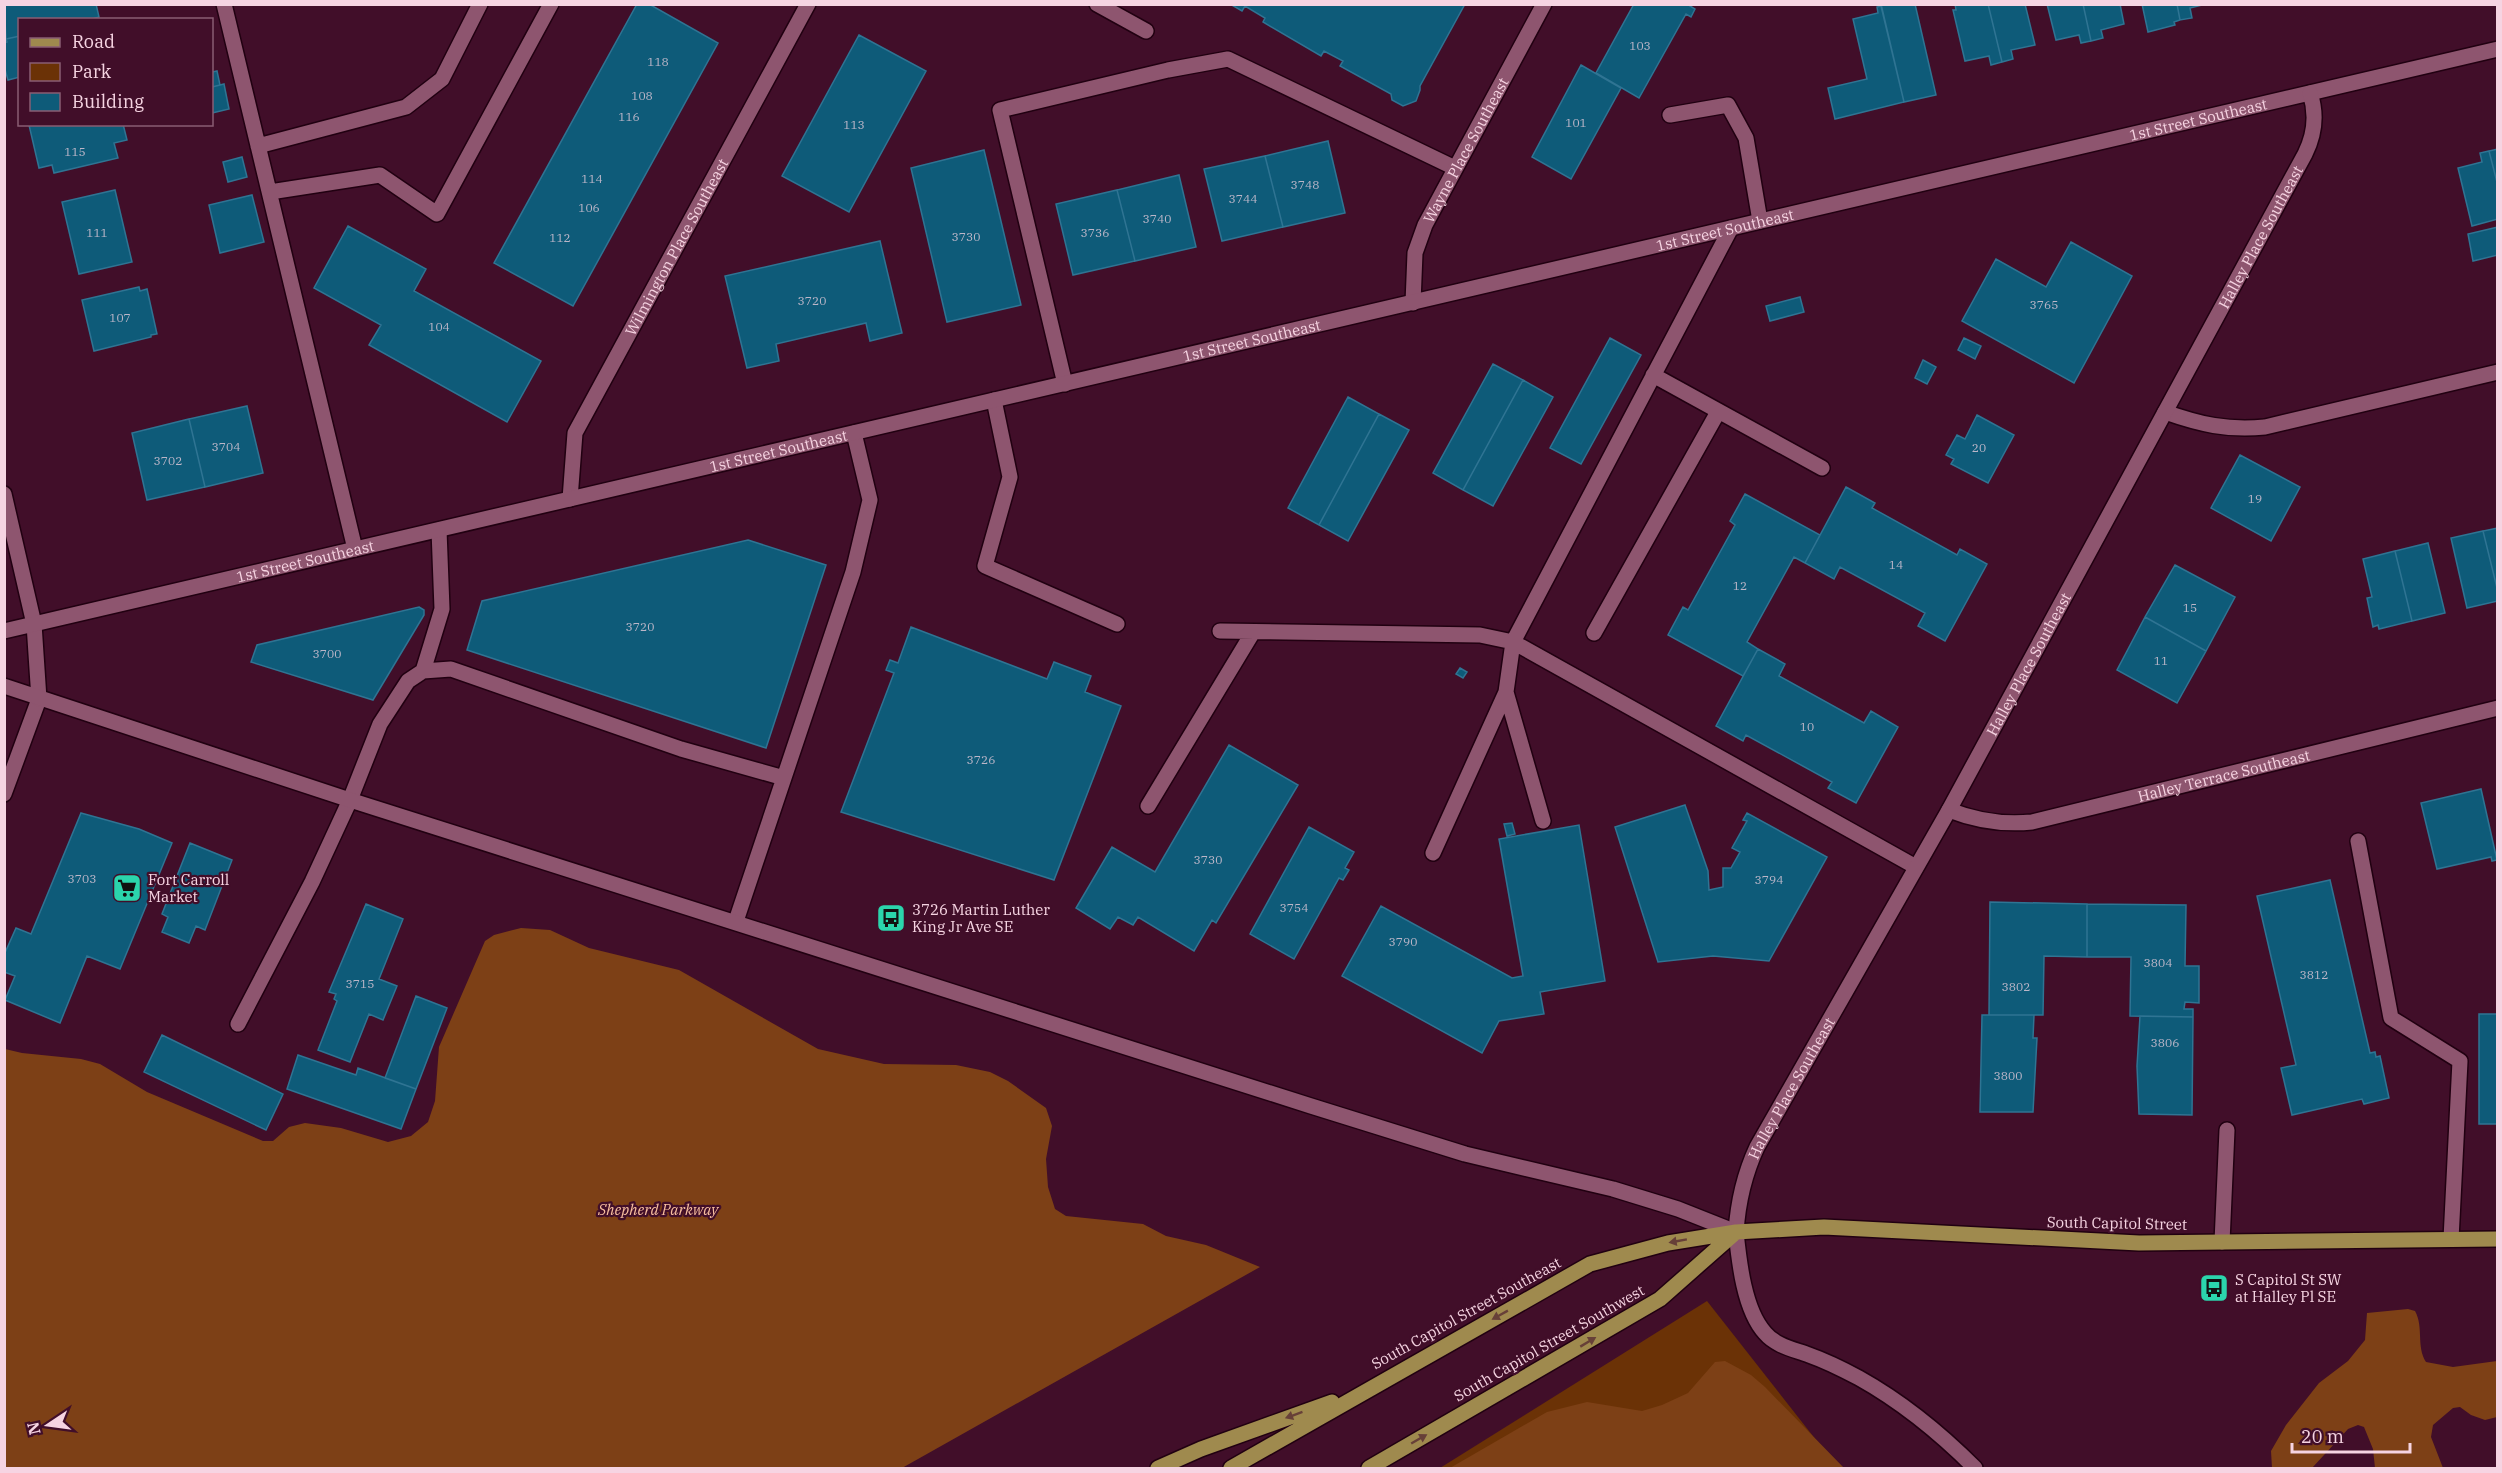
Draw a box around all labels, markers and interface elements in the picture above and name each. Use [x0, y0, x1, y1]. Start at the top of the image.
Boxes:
legend [18, 18, 213, 126]
text: Road [72, 30, 115, 53]
house number: 103 [1629, 38, 1651, 53]
house number: 118 [647, 54, 669, 69]
text: Park [72, 60, 112, 83]
street label: Wayne Place Southeast [1419, 74, 1512, 226]
house number: 108 [631, 88, 653, 103]
text: Building [72, 90, 144, 113]
street label: 1st Street Southeast [2127, 94, 2269, 144]
house number: 116 [618, 109, 640, 124]
house number: 101 [1565, 115, 1587, 130]
house number: 113 [843, 117, 865, 132]
house number: 115 [64, 144, 86, 159]
street label: Wilmington Place Southeast [620, 155, 732, 339]
street label: Halley Place Southeast [2214, 162, 2307, 312]
house number: 114 [581, 171, 603, 186]
house number: 3748 [1291, 177, 1319, 192]
house number: 3744 [1229, 191, 1257, 206]
house number: 106 [578, 200, 600, 215]
street label: 1st Street Southeast [1654, 204, 1796, 255]
house number: 3740 [1143, 211, 1171, 226]
house number: 111 [86, 225, 108, 240]
house number: 3736 [1081, 225, 1109, 240]
house number: 3730 [952, 229, 980, 244]
house number: 112 [549, 230, 571, 245]
house number: 3720 [798, 293, 826, 308]
house number: 3765 [2030, 297, 2058, 312]
house number: 107 [109, 310, 131, 325]
street label: 1st Street Southeast [1181, 315, 1322, 365]
house number: 104 [428, 319, 450, 334]
street label: 1st Street Southeast [707, 425, 849, 476]
house number: 3704 [212, 439, 240, 454]
house number: 20 [1972, 440, 1986, 455]
house number: 3702 [154, 453, 182, 468]
house number: 19 [2248, 491, 2262, 506]
street label: 1st Street Southeast [234, 536, 376, 586]
house number: 14 [1889, 557, 1903, 572]
house number: 12 [1733, 578, 1747, 593]
street label: Halley Place Southeast [1982, 589, 2075, 739]
house number: 15 [2183, 600, 2197, 615]
house number: 3720 [626, 619, 654, 634]
house number: 3700 [313, 646, 341, 661]
house number: 11 [2154, 653, 2168, 668]
house number: 10 [1800, 719, 1814, 734]
street label: Halley Terrace Southeast [2136, 745, 2312, 805]
house number: 3726 [967, 752, 995, 767]
house number: 3730 [1194, 852, 1222, 867]
place label: Fort Carroll Market [148, 870, 229, 906]
house number: 3703 [68, 871, 96, 886]
supermarket icon: Fort Carroll Market [111, 872, 143, 904]
house number: 3794 [1755, 872, 1783, 887]
place label: 3726 Martin Luther King Jr Ave SE [912, 900, 1050, 936]
house number: 3754 [1280, 900, 1308, 915]
bus stop icon: 3726 Martin Luther King Jr Ave SE [875, 902, 907, 934]
house number: 3790 [1389, 934, 1417, 949]
house number: 3804 [2144, 955, 2172, 970]
house number: 3812 [2300, 967, 2328, 982]
house number: 3715 [346, 976, 374, 991]
house number: 3802 [2002, 979, 2030, 994]
street label: Halley Place Southeast [1743, 1014, 1838, 1162]
house number: 3806 [2151, 1035, 2179, 1050]
house number: 3800 [1994, 1068, 2022, 1083]
park label: Shepherd Parkway [597, 1200, 719, 1219]
street label: South Capitol Street [2047, 1212, 2187, 1234]
one-way arrow [1669, 1236, 1688, 1245]
street label: South Capitol Street Southeast [1368, 1253, 1564, 1373]
place label: S Capitol St SW at Halley Pl SE [2235, 1270, 2342, 1306]
bus stop icon: S Capitol St SW at Halley Pl SE [2198, 1272, 2230, 1304]
street label: South Capitol Street Southwest [1450, 1281, 1648, 1405]
one-way arrow [1492, 1309, 1508, 1320]
one-way arrow [1580, 1336, 1596, 1347]
north arrow [18, 1395, 78, 1455]
one-way arrow [1285, 1411, 1303, 1421]
scale bar [2292, 1416, 2410, 1454]
text: N [22, 1420, 45, 1437]
text: 20 m [2301, 1425, 2344, 1448]
one-way arrow [1411, 1435, 1428, 1445]

